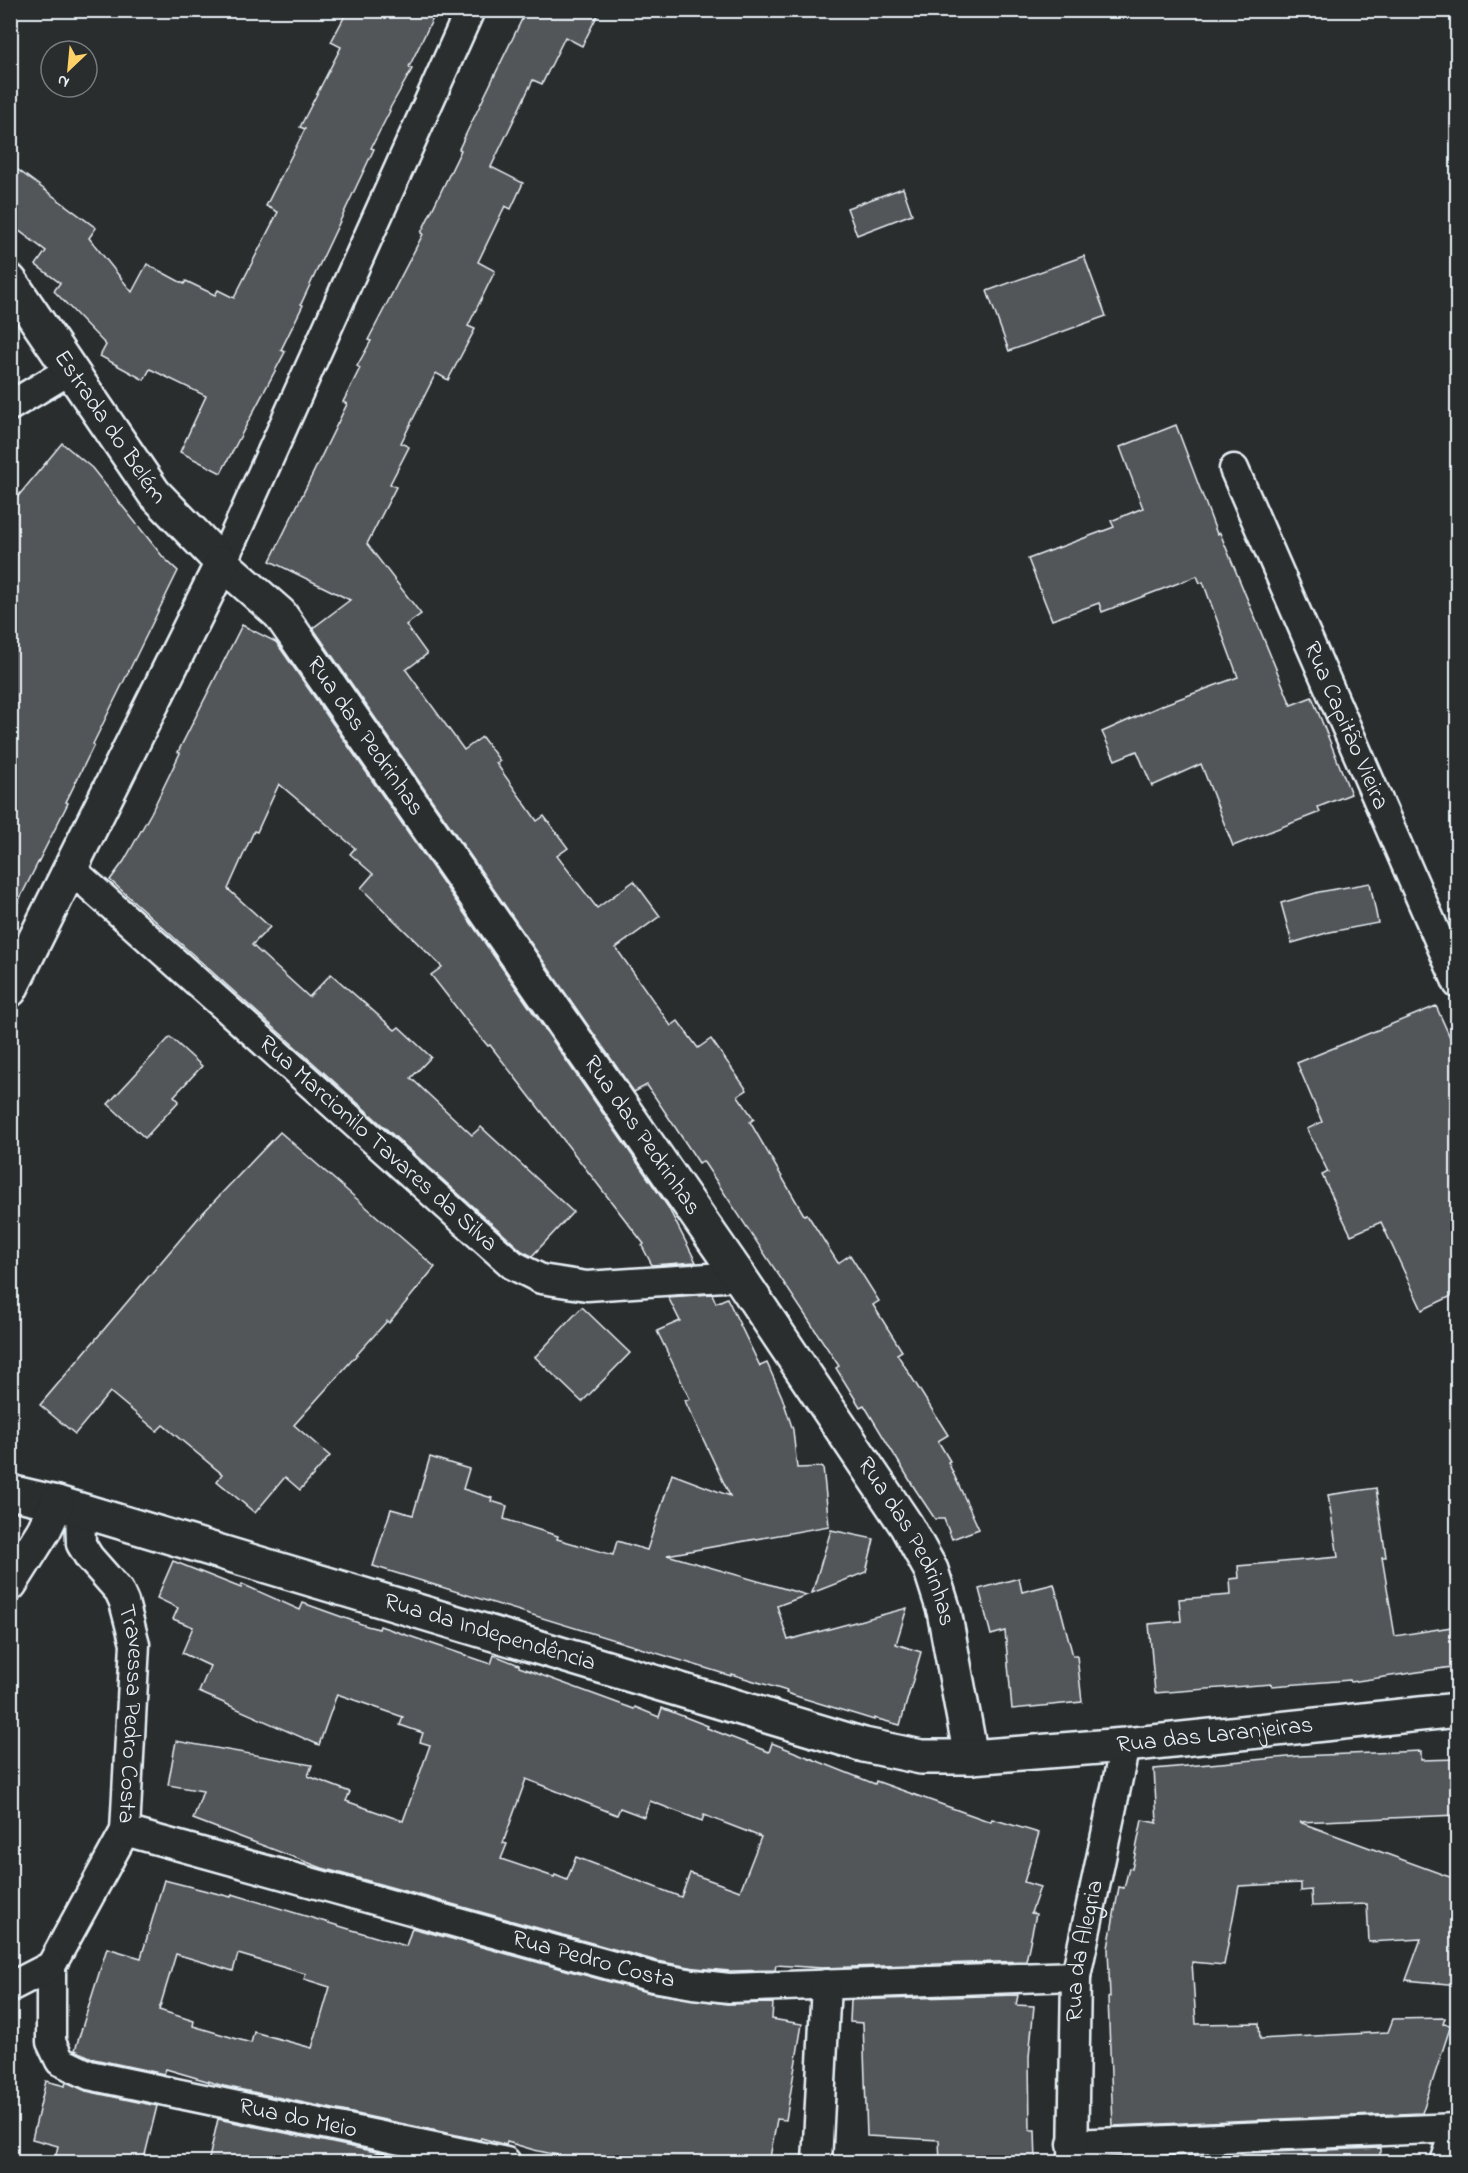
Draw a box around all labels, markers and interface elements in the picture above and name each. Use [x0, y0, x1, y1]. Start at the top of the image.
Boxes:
north arrow [39, 39, 99, 99]
text: N [53, 67, 73, 94]
street label: Estrada do Belém [44, 343, 174, 513]
street label: Rua Capitão Vieira [1294, 636, 1398, 816]
street label: Rua das Pedrinhas [297, 649, 433, 823]
street label: Rua Marcionilo Tavares da Silva [250, 1027, 505, 1261]
street label: Rua das Pedrinhas [574, 1049, 710, 1223]
street label: Rua das Pedrinhas [848, 1450, 964, 1629]
street label: Rua da Independência [379, 1584, 600, 1681]
street label: Travessa Pedro Costa [108, 1601, 153, 1825]
street label: Rua das Laranjeiras [1116, 1708, 1315, 1763]
street label: Rua da Alegria [1058, 1877, 1113, 2022]
street label: Rua Pedro Costa [508, 1921, 678, 1998]
street label: Rua do Meio [236, 2089, 360, 2148]

